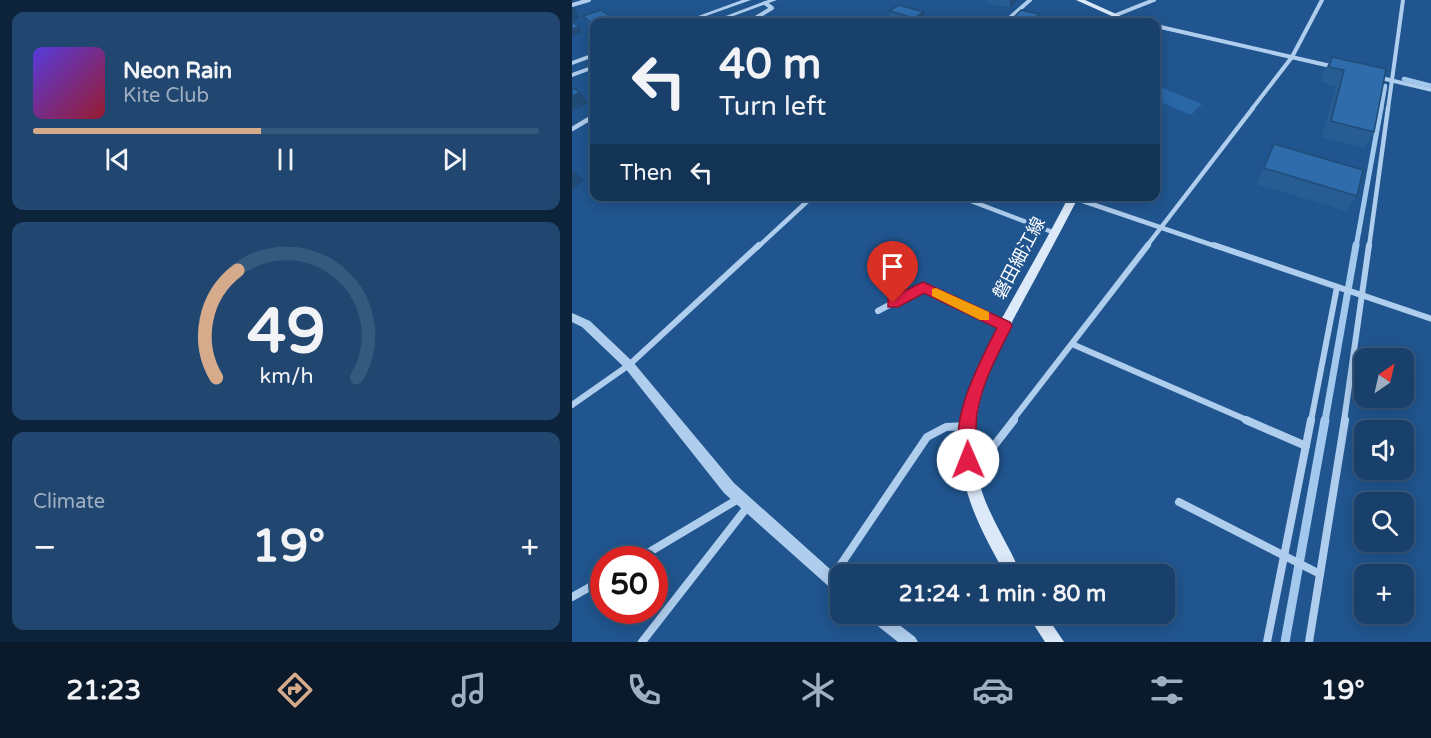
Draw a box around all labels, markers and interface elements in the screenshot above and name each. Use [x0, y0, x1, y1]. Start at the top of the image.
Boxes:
text: 40 m [719, 39, 821, 90]
icon: left [620, 42, 698, 120]
text: Neon Rain [123, 58, 232, 84]
text: Kite Club [123, 84, 209, 108]
text: Turn left [719, 90, 826, 123]
icon: previous [101, 143, 134, 176]
icon: pause [269, 143, 302, 176]
icon: next [438, 143, 471, 176]
icon: left [685, 156, 718, 189]
text: Then [620, 160, 673, 186]
street label: 磐田細江線 [988, 213, 1050, 303]
pin [867, 241, 918, 303]
icon: arrive [876, 250, 909, 283]
text: 49 [247, 295, 325, 370]
north arrow [1354, 348, 1414, 408]
map controls [1354, 348, 1414, 624]
text: km/h [259, 363, 313, 389]
button: sound [1354, 420, 1414, 480]
position arrow [936, 428, 1000, 492]
text: Climate [33, 490, 105, 514]
button: search [1354, 492, 1414, 552]
text: 19° [252, 520, 325, 574]
text: − [33, 528, 57, 567]
text: + [520, 528, 539, 567]
speed limit sign: 50 [590, 546, 668, 624]
button: + [1354, 564, 1414, 624]
text: 21:24 · 1 min · 80 m [899, 581, 1106, 607]
icon: directions [274, 669, 316, 711]
icon: music [448, 669, 490, 711]
icon: phone [623, 669, 665, 711]
icon: climate [797, 669, 839, 711]
icon: car [972, 669, 1014, 711]
icon: filters [1146, 669, 1188, 711]
text: 21:23 [66, 674, 141, 707]
text: 19° [1321, 674, 1365, 707]

